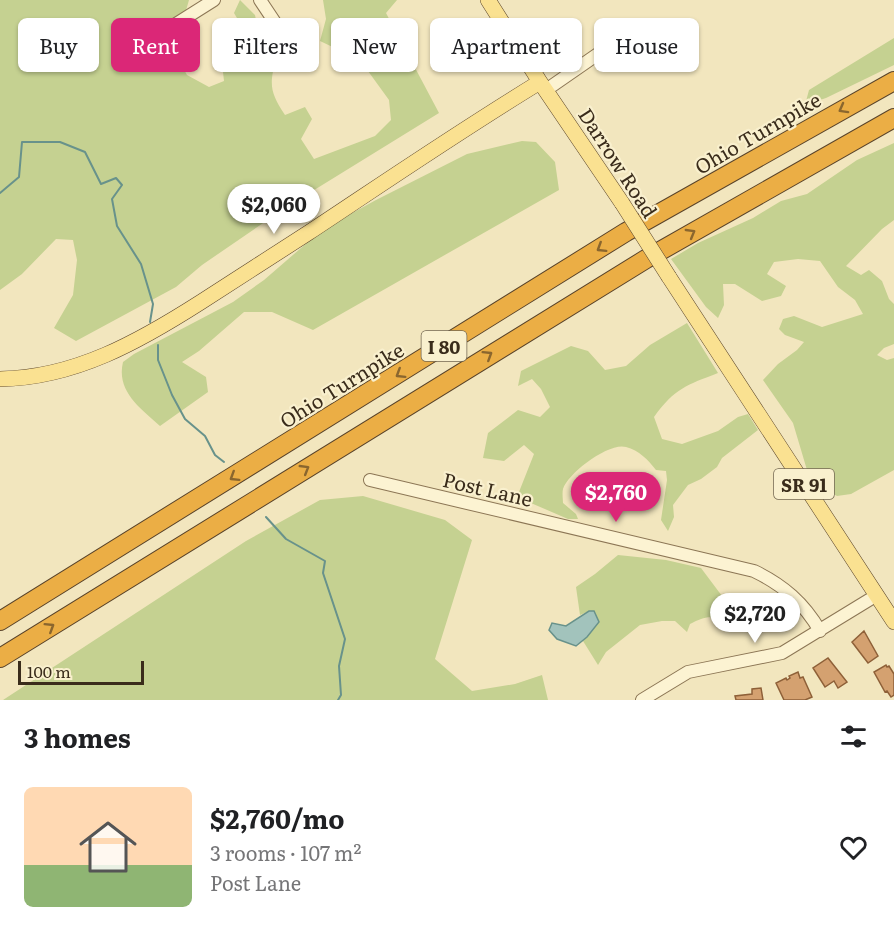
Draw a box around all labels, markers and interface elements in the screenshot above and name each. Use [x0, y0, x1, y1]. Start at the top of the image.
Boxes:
chip: Buy [18, 18, 99, 72]
chip: Rent [111, 18, 200, 72]
chip: Filters [212, 18, 319, 72]
chip: New [331, 18, 418, 72]
chip: Apartment [430, 18, 582, 72]
chip: House [594, 18, 699, 72]
street label: Ohio Turnpike [688, 84, 826, 180]
street label: Darrow Road [572, 101, 666, 223]
one-way arrow [838, 102, 849, 113]
pin: $2,060 [225, 184, 323, 235]
text: $2,060 [241, 188, 307, 218]
one-way arrow [685, 228, 695, 240]
one-way arrow [597, 241, 607, 253]
road number: I 80 [422, 331, 466, 361]
street label: Ohio Turnpike [273, 334, 409, 434]
one-way arrow [482, 351, 492, 363]
one-way arrow [396, 366, 406, 378]
street label: Post Lane [440, 463, 536, 513]
one-way arrow [299, 465, 309, 476]
one-way arrow [230, 469, 240, 481]
road number: SR 91 [774, 469, 834, 499]
pin: $2,760 [567, 472, 665, 523]
text: $2,760 [585, 476, 647, 506]
pin: $2,720 [706, 593, 804, 644]
text: $2,720 [724, 597, 786, 627]
one-way arrow [44, 623, 54, 635]
scale bar [18, 658, 144, 686]
text: 100 m [27, 659, 71, 683]
text: 3 homes [24, 717, 131, 756]
icon: filters [837, 720, 870, 753]
text: $2,760/mo [210, 798, 344, 837]
icon: home [72, 811, 144, 883]
icon: heart [837, 831, 870, 864]
text: 3 rooms · 107 m² [210, 837, 361, 867]
text: Post Lane [210, 867, 301, 897]

